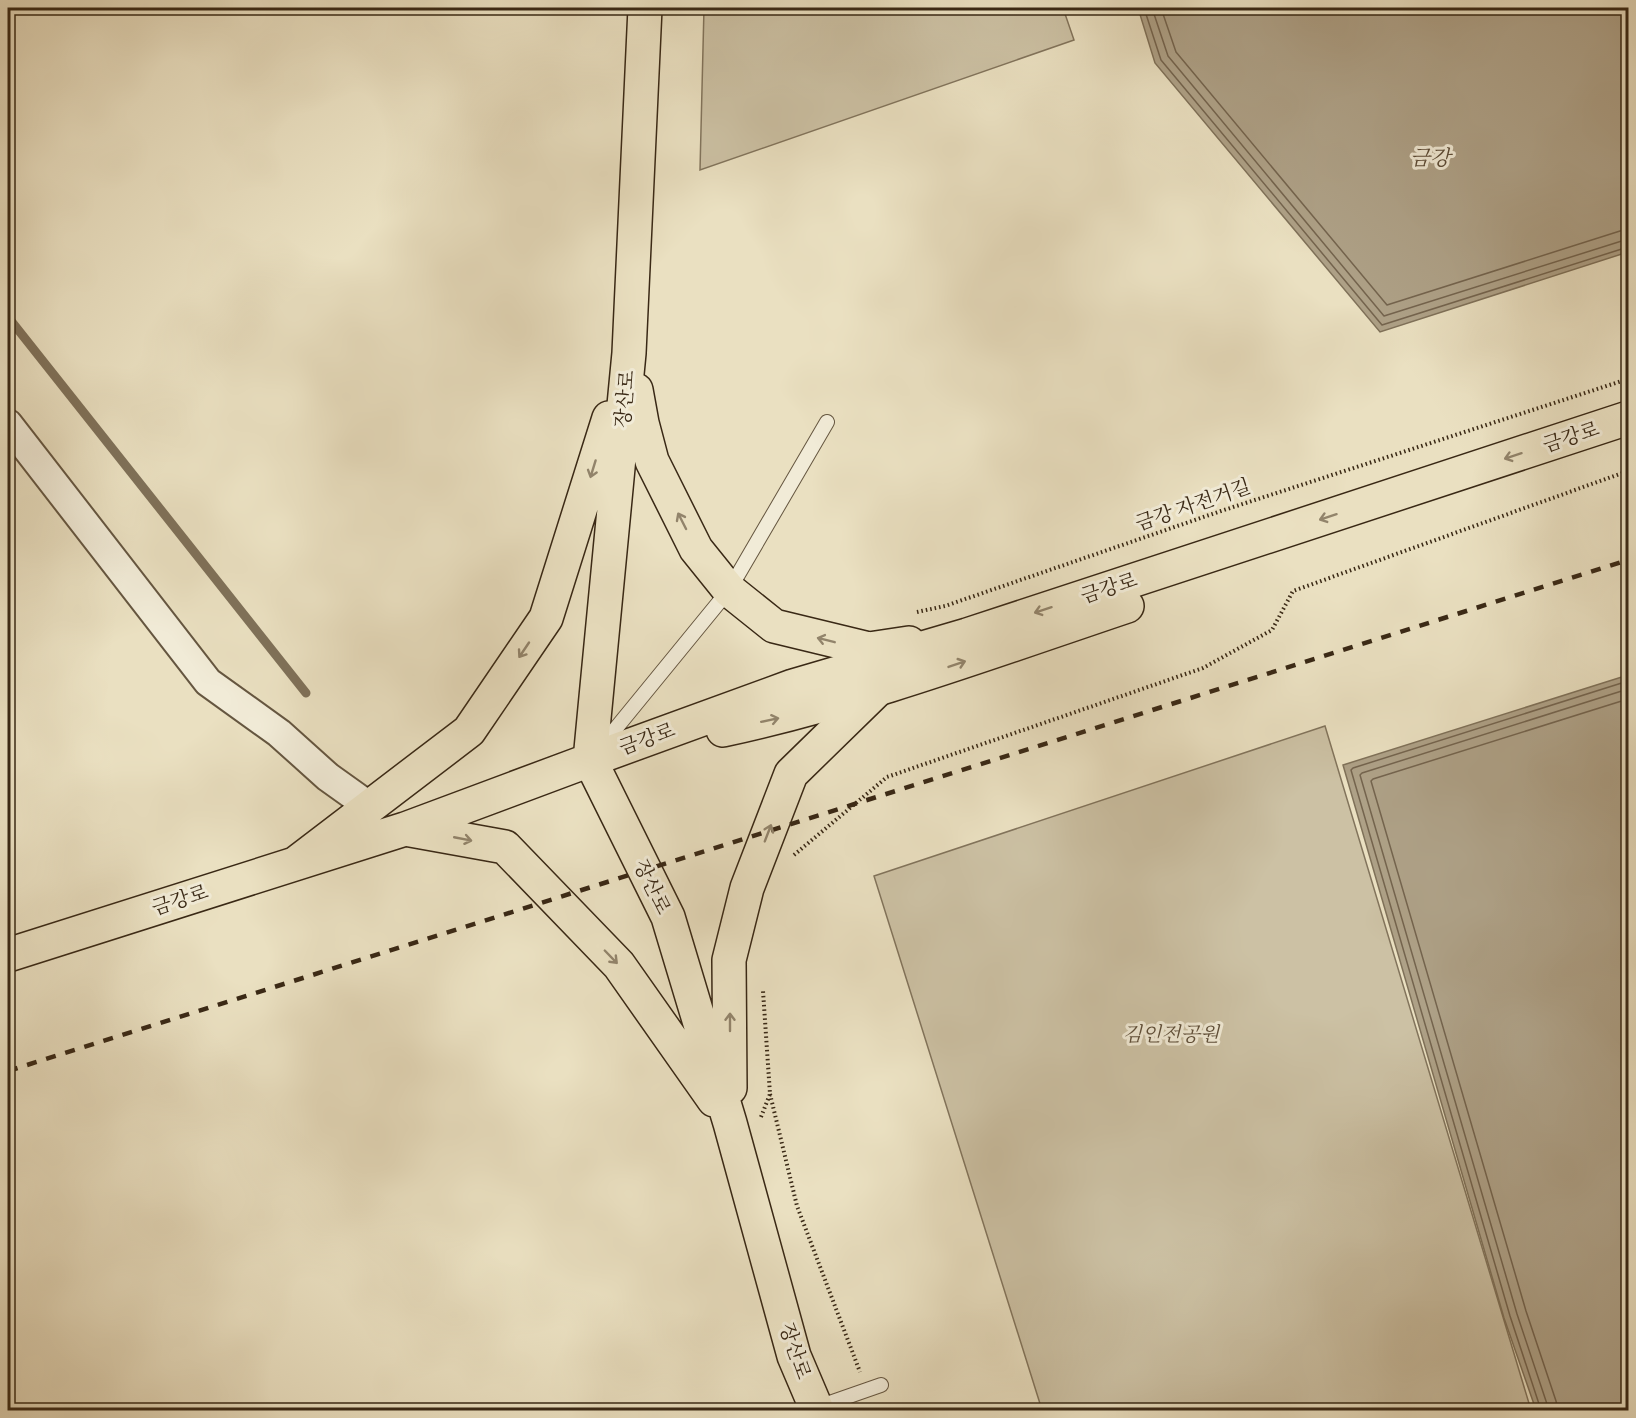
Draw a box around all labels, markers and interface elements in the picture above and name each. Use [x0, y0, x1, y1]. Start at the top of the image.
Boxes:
water label: 금강 [1410, 146, 1453, 170]
street label: 장산로 [611, 369, 639, 429]
street label: 금강로 [1540, 417, 1602, 457]
one-way arrow [1504, 451, 1523, 462]
one-way arrow [586, 459, 597, 478]
street label: 금강 자전거길 [1132, 475, 1254, 535]
one-way arrow [1319, 512, 1338, 523]
one-way arrow [676, 513, 688, 531]
street label: 금강로 [1078, 568, 1140, 608]
one-way arrow [1034, 605, 1053, 616]
one-way arrow [817, 633, 836, 645]
one-way arrow [518, 641, 530, 658]
one-way arrow [947, 657, 966, 668]
one-way arrow [760, 714, 779, 725]
street label: 금강로 [616, 718, 678, 760]
one-way arrow [763, 825, 774, 843]
one-way arrow [452, 834, 472, 845]
street label: 장산로 [629, 856, 675, 918]
street label: 금강로 [149, 880, 211, 920]
one-way arrow [603, 949, 618, 964]
one-way arrow [724, 1013, 736, 1033]
park label: 김인전공원 [1123, 1023, 1221, 1046]
street label: 장산로 [775, 1320, 815, 1382]

